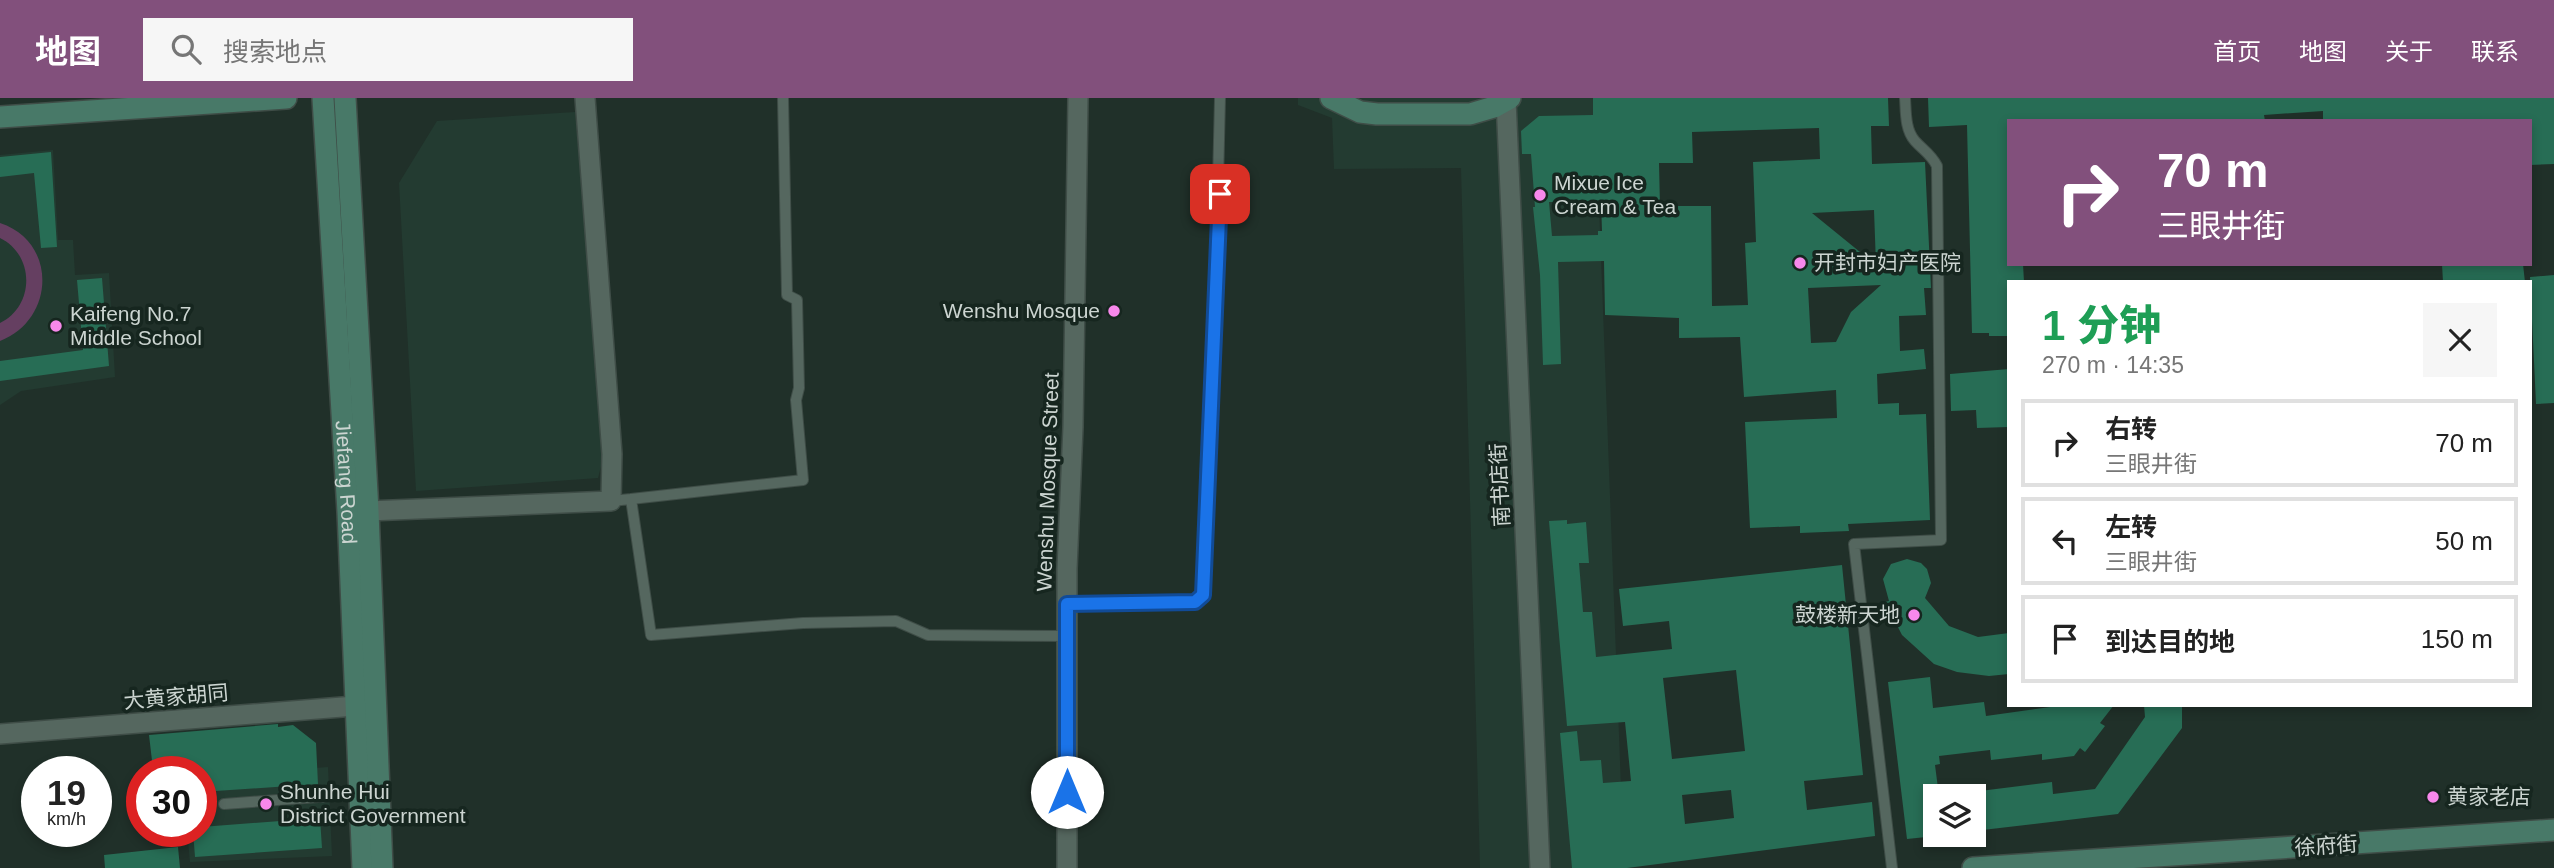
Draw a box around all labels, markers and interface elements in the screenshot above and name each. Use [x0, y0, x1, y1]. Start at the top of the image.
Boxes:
search box [143, 18, 633, 81]
icon: search [167, 30, 205, 68]
text: 地图 [35, 33, 101, 70]
text: 搜索地点 [223, 37, 327, 67]
text: 首页 [2213, 38, 2261, 65]
text: 地图 [2299, 38, 2347, 65]
text: 关于 [2385, 38, 2433, 65]
text: 联系 [2471, 38, 2519, 65]
text: 70 m [2157, 143, 2269, 197]
icon: right [2042, 147, 2133, 238]
pin [1190, 164, 1250, 224]
place label: Mixue Ice Cream & Tea [1554, 171, 1676, 218]
icon: arrive [1201, 175, 1239, 213]
marker: Mixue Ice Cream & Tea [1532, 187, 1548, 203]
text: 三眼井街 [2157, 208, 2285, 244]
place label: 开封市妇产医院 [1814, 251, 1961, 274]
marker: 开封市妇产医院 [1792, 255, 1808, 271]
place label: Wenshu Mosque [943, 299, 1100, 322]
place label: Kaifeng No.7 Middle School [70, 302, 202, 349]
text: 1 分钟 [2042, 302, 2161, 349]
marker: Wenshu Mosque [1106, 303, 1122, 319]
button: close [2423, 303, 2497, 377]
marker: Kaifeng No.7 Middle School [48, 318, 64, 334]
text: 270 m · 14:35 [2042, 352, 2184, 378]
street label: Wenshu Mosque Street [1032, 372, 1063, 592]
text: 右转 [2105, 414, 2157, 444]
street label: Jiefang Road [331, 420, 361, 545]
icon: right [2046, 424, 2084, 462]
text: 70 m [2435, 428, 2493, 458]
street label: 南书店街 [1486, 442, 1513, 528]
text: 三眼井街 [2105, 451, 2197, 477]
text: 左转 [2105, 512, 2157, 542]
icon: left [2046, 522, 2084, 560]
text: 50 m [2435, 526, 2493, 556]
text: 三眼井街 [2105, 549, 2197, 575]
place label: 鼓楼新天地 [1795, 603, 1900, 626]
marker: 鼓楼新天地 [1906, 607, 1922, 623]
icon: arrive [2046, 620, 2084, 658]
text: 150 m [2421, 624, 2493, 654]
text: 到达目的地 [2105, 627, 2235, 657]
street label: 大黄家胡同 [123, 680, 229, 713]
position arrow [1030, 755, 1104, 829]
speed limit sign: 30 [126, 756, 217, 847]
text: 19 [47, 773, 86, 812]
place label: Shunhe Hui District Government [280, 780, 466, 827]
map controls [1923, 784, 1986, 847]
button: layers [1923, 784, 1986, 847]
place label: 黄家老店 [2447, 785, 2531, 808]
marker: 黄家老店 [2425, 789, 2441, 805]
marker: Shunhe Hui District Government [258, 796, 274, 812]
text: km/h [47, 809, 86, 829]
street label: 徐府街 [2294, 832, 2358, 859]

